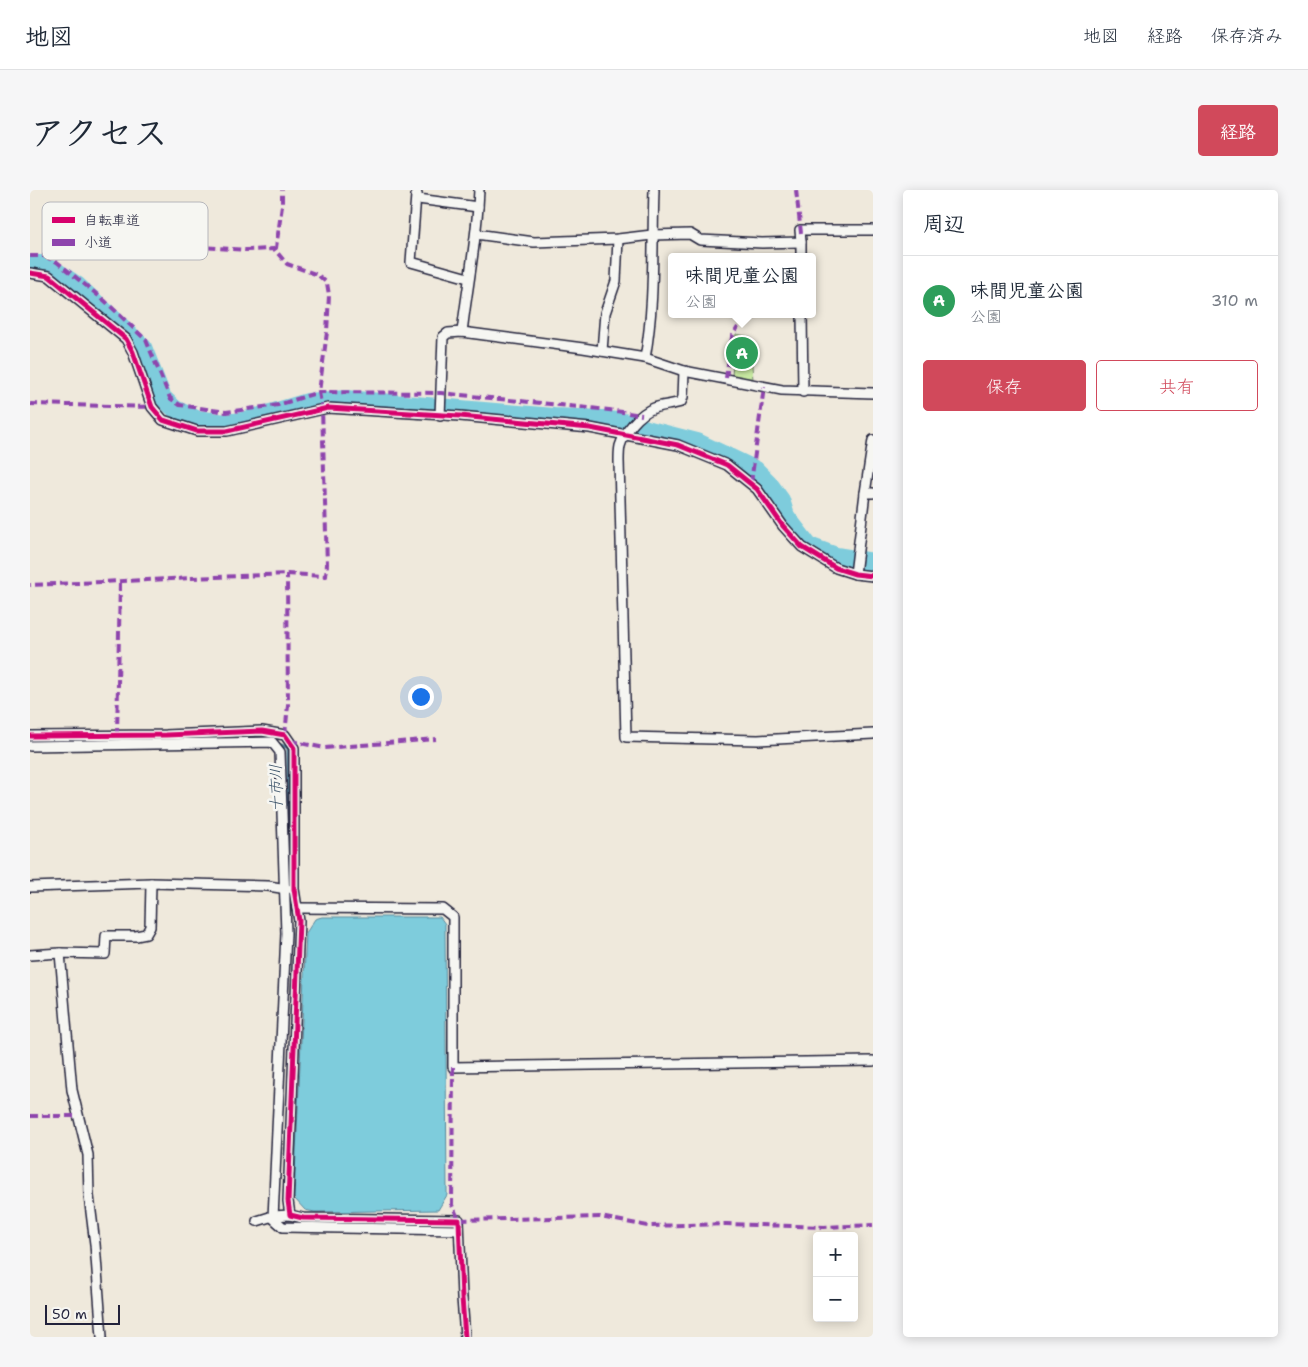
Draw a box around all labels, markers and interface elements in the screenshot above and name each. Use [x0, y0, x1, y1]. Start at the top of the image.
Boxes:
text: 地図 [25, 21, 73, 53]
text: 地図 [1083, 24, 1119, 48]
text: 経路 [1147, 24, 1183, 48]
text: 保存済み [1211, 24, 1283, 48]
button: 経路 [1198, 105, 1278, 156]
text: アクセス [30, 109, 168, 156]
legend [42, 202, 208, 260]
text: 周辺 [923, 210, 965, 238]
text: 自転車道 [84, 211, 140, 229]
text: 小道 [84, 233, 112, 251]
popup [668, 253, 816, 318]
text: 味間児童公園 [685, 263, 799, 288]
text: 味間児童公園 [970, 278, 1084, 303]
text: A [933, 290, 945, 311]
text: 310 m [1211, 290, 1258, 311]
text: 公園 [685, 291, 717, 312]
text: 公園 [970, 306, 1002, 327]
pin: A [726, 334, 758, 372]
button: 保存 [923, 360, 1086, 411]
button: 共有 [1096, 360, 1258, 411]
your location [408, 684, 434, 710]
water label: 十市川 [265, 764, 287, 812]
map controls [813, 1232, 858, 1322]
button: + [813, 1232, 858, 1277]
button: − [813, 1277, 858, 1322]
scale bar [45, 1302, 120, 1325]
text: 50 m [52, 1305, 87, 1323]

